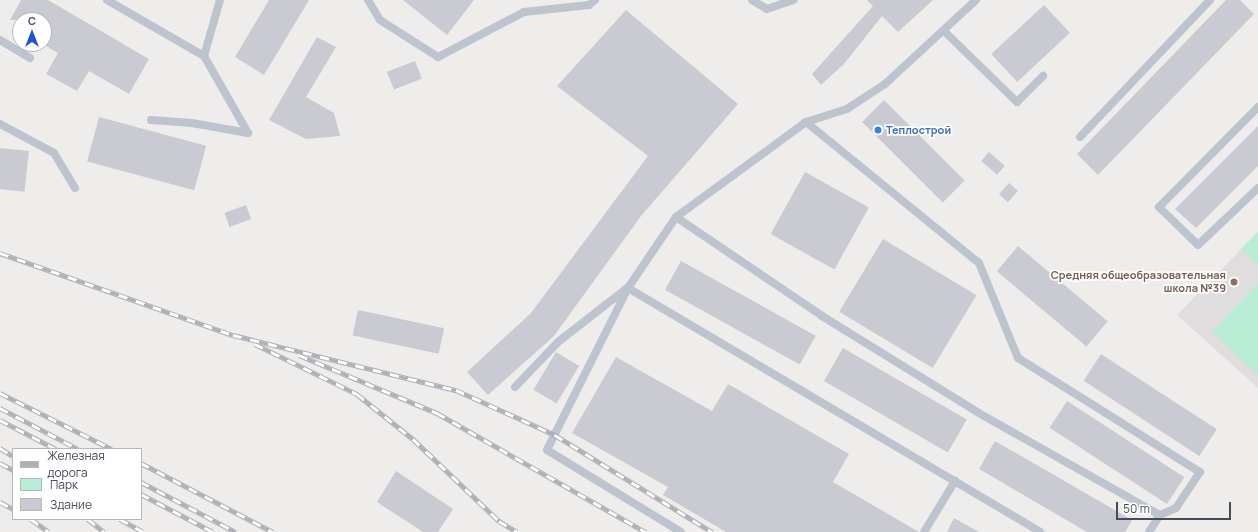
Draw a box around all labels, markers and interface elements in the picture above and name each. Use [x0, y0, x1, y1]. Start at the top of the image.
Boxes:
north arrow [12, 12, 52, 52]
text: С [28, 13, 36, 28]
place label: Теплострой [886, 123, 951, 137]
marker: Теплострой [873, 125, 883, 135]
place label: Средняя общеобразовательная школа №39 [1051, 269, 1226, 295]
marker: Средняя общеобразовательная школа №39 [1229, 277, 1239, 287]
text: Железная дорога [47, 447, 105, 481]
legend [12, 448, 142, 520]
text: Парк [50, 476, 78, 493]
scale bar [1118, 494, 1233, 520]
text: Здание [50, 496, 92, 513]
text: 50 m [1123, 500, 1150, 517]

